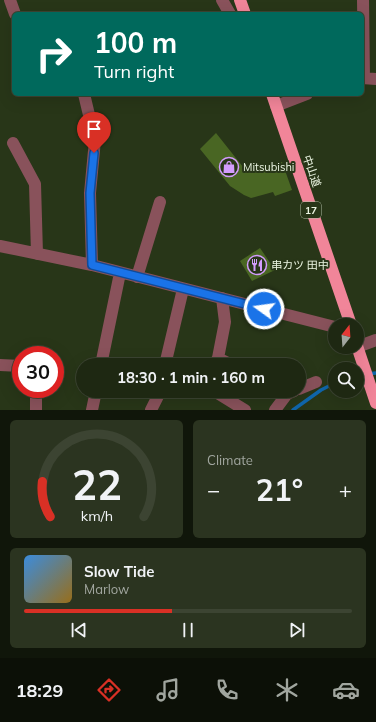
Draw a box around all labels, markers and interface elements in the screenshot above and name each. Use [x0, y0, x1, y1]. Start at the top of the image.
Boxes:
text: 100 m [94, 25, 177, 60]
icon: right [28, 28, 80, 80]
text: Turn right [94, 60, 174, 83]
pin [77, 112, 111, 153]
icon: arrive [83, 118, 105, 140]
street label: 中山道 [300, 153, 324, 189]
shop icon: Mitsubishi [218, 156, 240, 178]
place label: Mitsubishi [243, 160, 294, 174]
road number: 17 [301, 202, 321, 218]
restaurant icon: 串カツ 田中 [246, 254, 268, 276]
place label: 串カツ 田中 [271, 258, 329, 272]
position arrow [243, 288, 285, 330]
north arrow [328, 318, 364, 354]
map controls [328, 318, 364, 398]
speed limit sign: 30 [12, 346, 64, 398]
button: search [328, 362, 364, 398]
text: 18:30 · 1 min · 160 m [117, 368, 265, 387]
text: Climate [207, 452, 253, 468]
text: 22 [72, 458, 121, 510]
text: 21° [256, 471, 303, 509]
text: − [207, 476, 220, 504]
text: + [339, 476, 352, 504]
text: km/h [80, 507, 113, 525]
text: Slow Tide [84, 562, 154, 581]
text: Marlow [84, 581, 129, 597]
icon: previous [68, 619, 90, 641]
icon: pause [177, 619, 199, 641]
icon: next [286, 619, 308, 641]
icon: directions [95, 676, 123, 704]
icon: music [154, 676, 182, 704]
icon: phone [213, 676, 241, 704]
icon: climate [273, 676, 301, 704]
icon: car [332, 676, 360, 704]
text: 18:29 [16, 679, 63, 702]

